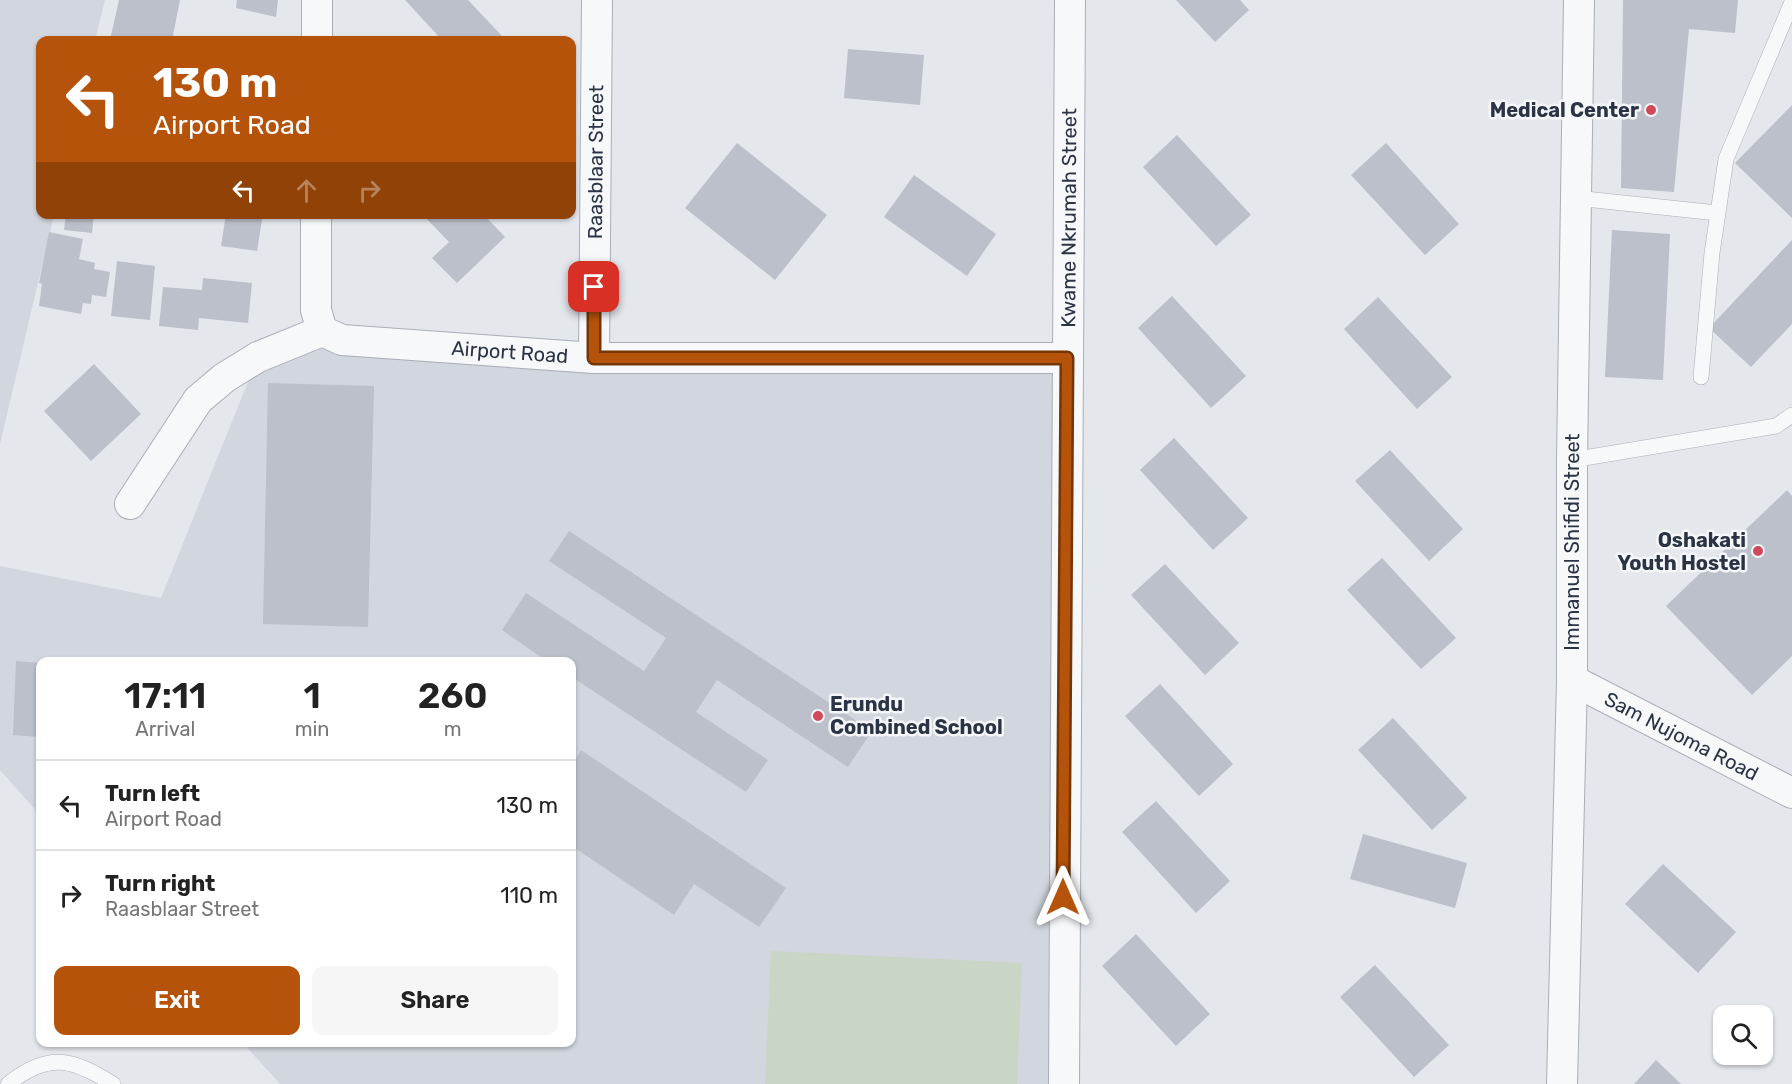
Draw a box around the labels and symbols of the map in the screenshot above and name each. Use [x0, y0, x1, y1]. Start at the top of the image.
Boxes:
street label: Raasblaar Street [583, 85, 608, 239]
place label: Medical Center [1490, 98, 1639, 122]
marker: Medical Center [1644, 103, 1658, 117]
street label: Kwame Nkrumah Street [1056, 108, 1081, 328]
pin [568, 261, 619, 312]
street label: Airport Road [451, 336, 569, 368]
street label: Immanuel Shifidi Street [1560, 433, 1584, 651]
place label: Oshakati Youth Hostel [1617, 528, 1746, 575]
marker: Oshakati Youth Hostel [1751, 544, 1765, 558]
street label: Sam Nujoma Road [1600, 687, 1762, 786]
place label: Erundu Combined School [830, 692, 1003, 739]
marker: Erundu Combined School [811, 709, 825, 723]
position arrow [1031, 865, 1095, 929]

